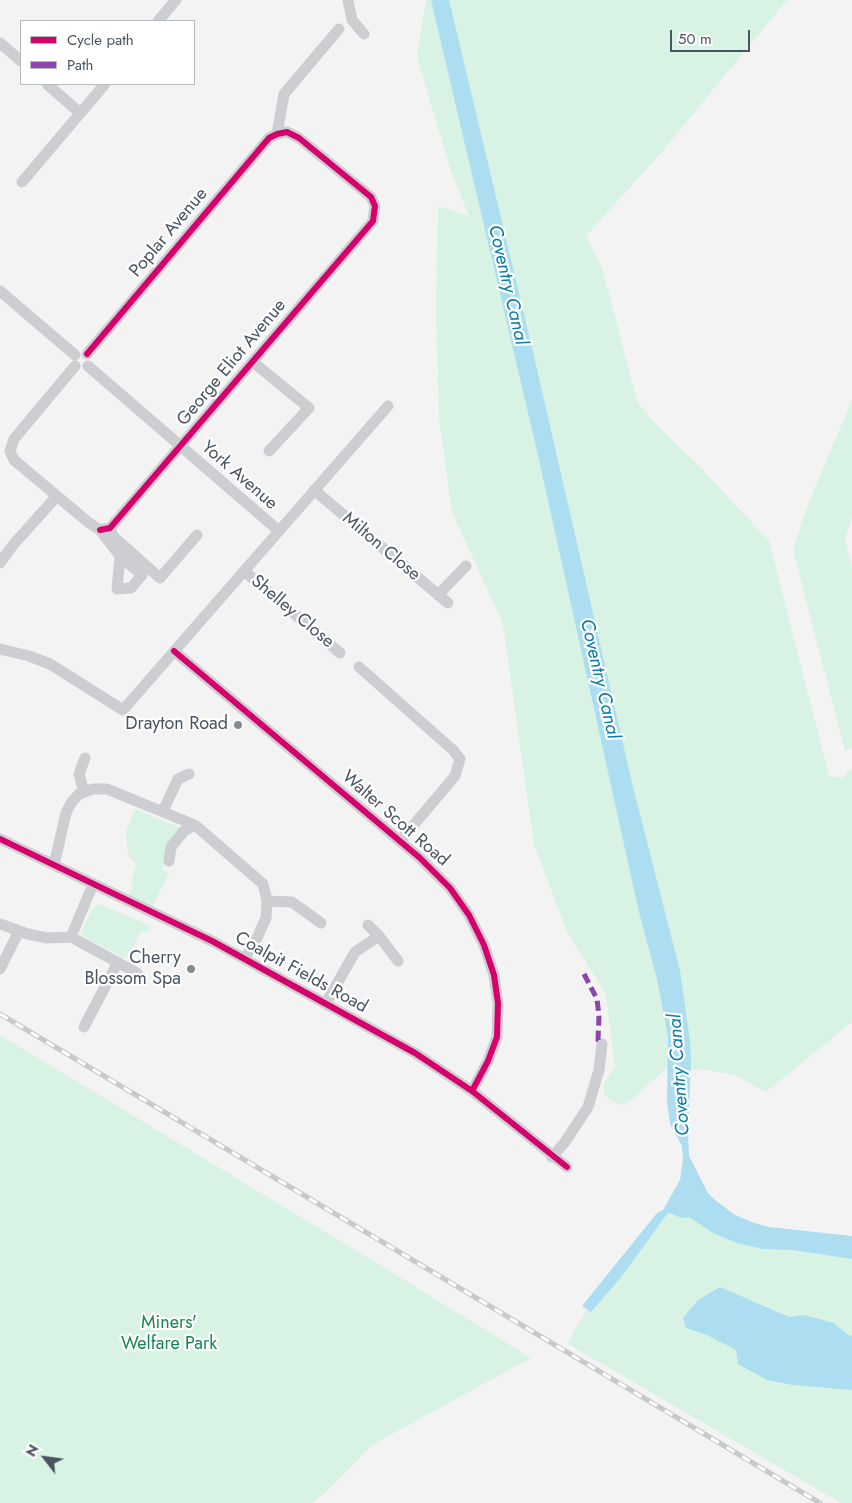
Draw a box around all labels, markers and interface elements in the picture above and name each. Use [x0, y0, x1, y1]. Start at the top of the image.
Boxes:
legend [20, 20, 195, 85]
scale bar [672, 20, 752, 52]
text: 50 m [678, 28, 712, 50]
text: Cycle path [67, 29, 134, 51]
text: Path [67, 54, 93, 76]
street label: Poplar Avenue [125, 184, 213, 282]
water label: Coventry Canal [482, 223, 532, 347]
street label: George Eliot Avenue [173, 295, 291, 431]
street label: York Avenue [197, 437, 281, 515]
street label: Milton Close [338, 508, 424, 586]
street label: Shelley Close [246, 571, 338, 653]
water label: Coventry Canal [574, 617, 624, 741]
place label: Drayton Road [125, 714, 228, 736]
marker: Drayton Road [232, 719, 244, 731]
street label: Walter Scott Road [337, 767, 453, 871]
street label: Coalpit Fields Road [231, 928, 371, 1018]
place label: Cherry Blossom Spa [84, 948, 181, 991]
marker: Cherry Blossom Spa [185, 963, 197, 975]
water label: Coventry Canal [664, 1013, 696, 1137]
park label: Miners' Welfare Park [121, 1313, 217, 1356]
north arrow [20, 1433, 70, 1483]
text: N [21, 1441, 43, 1460]

